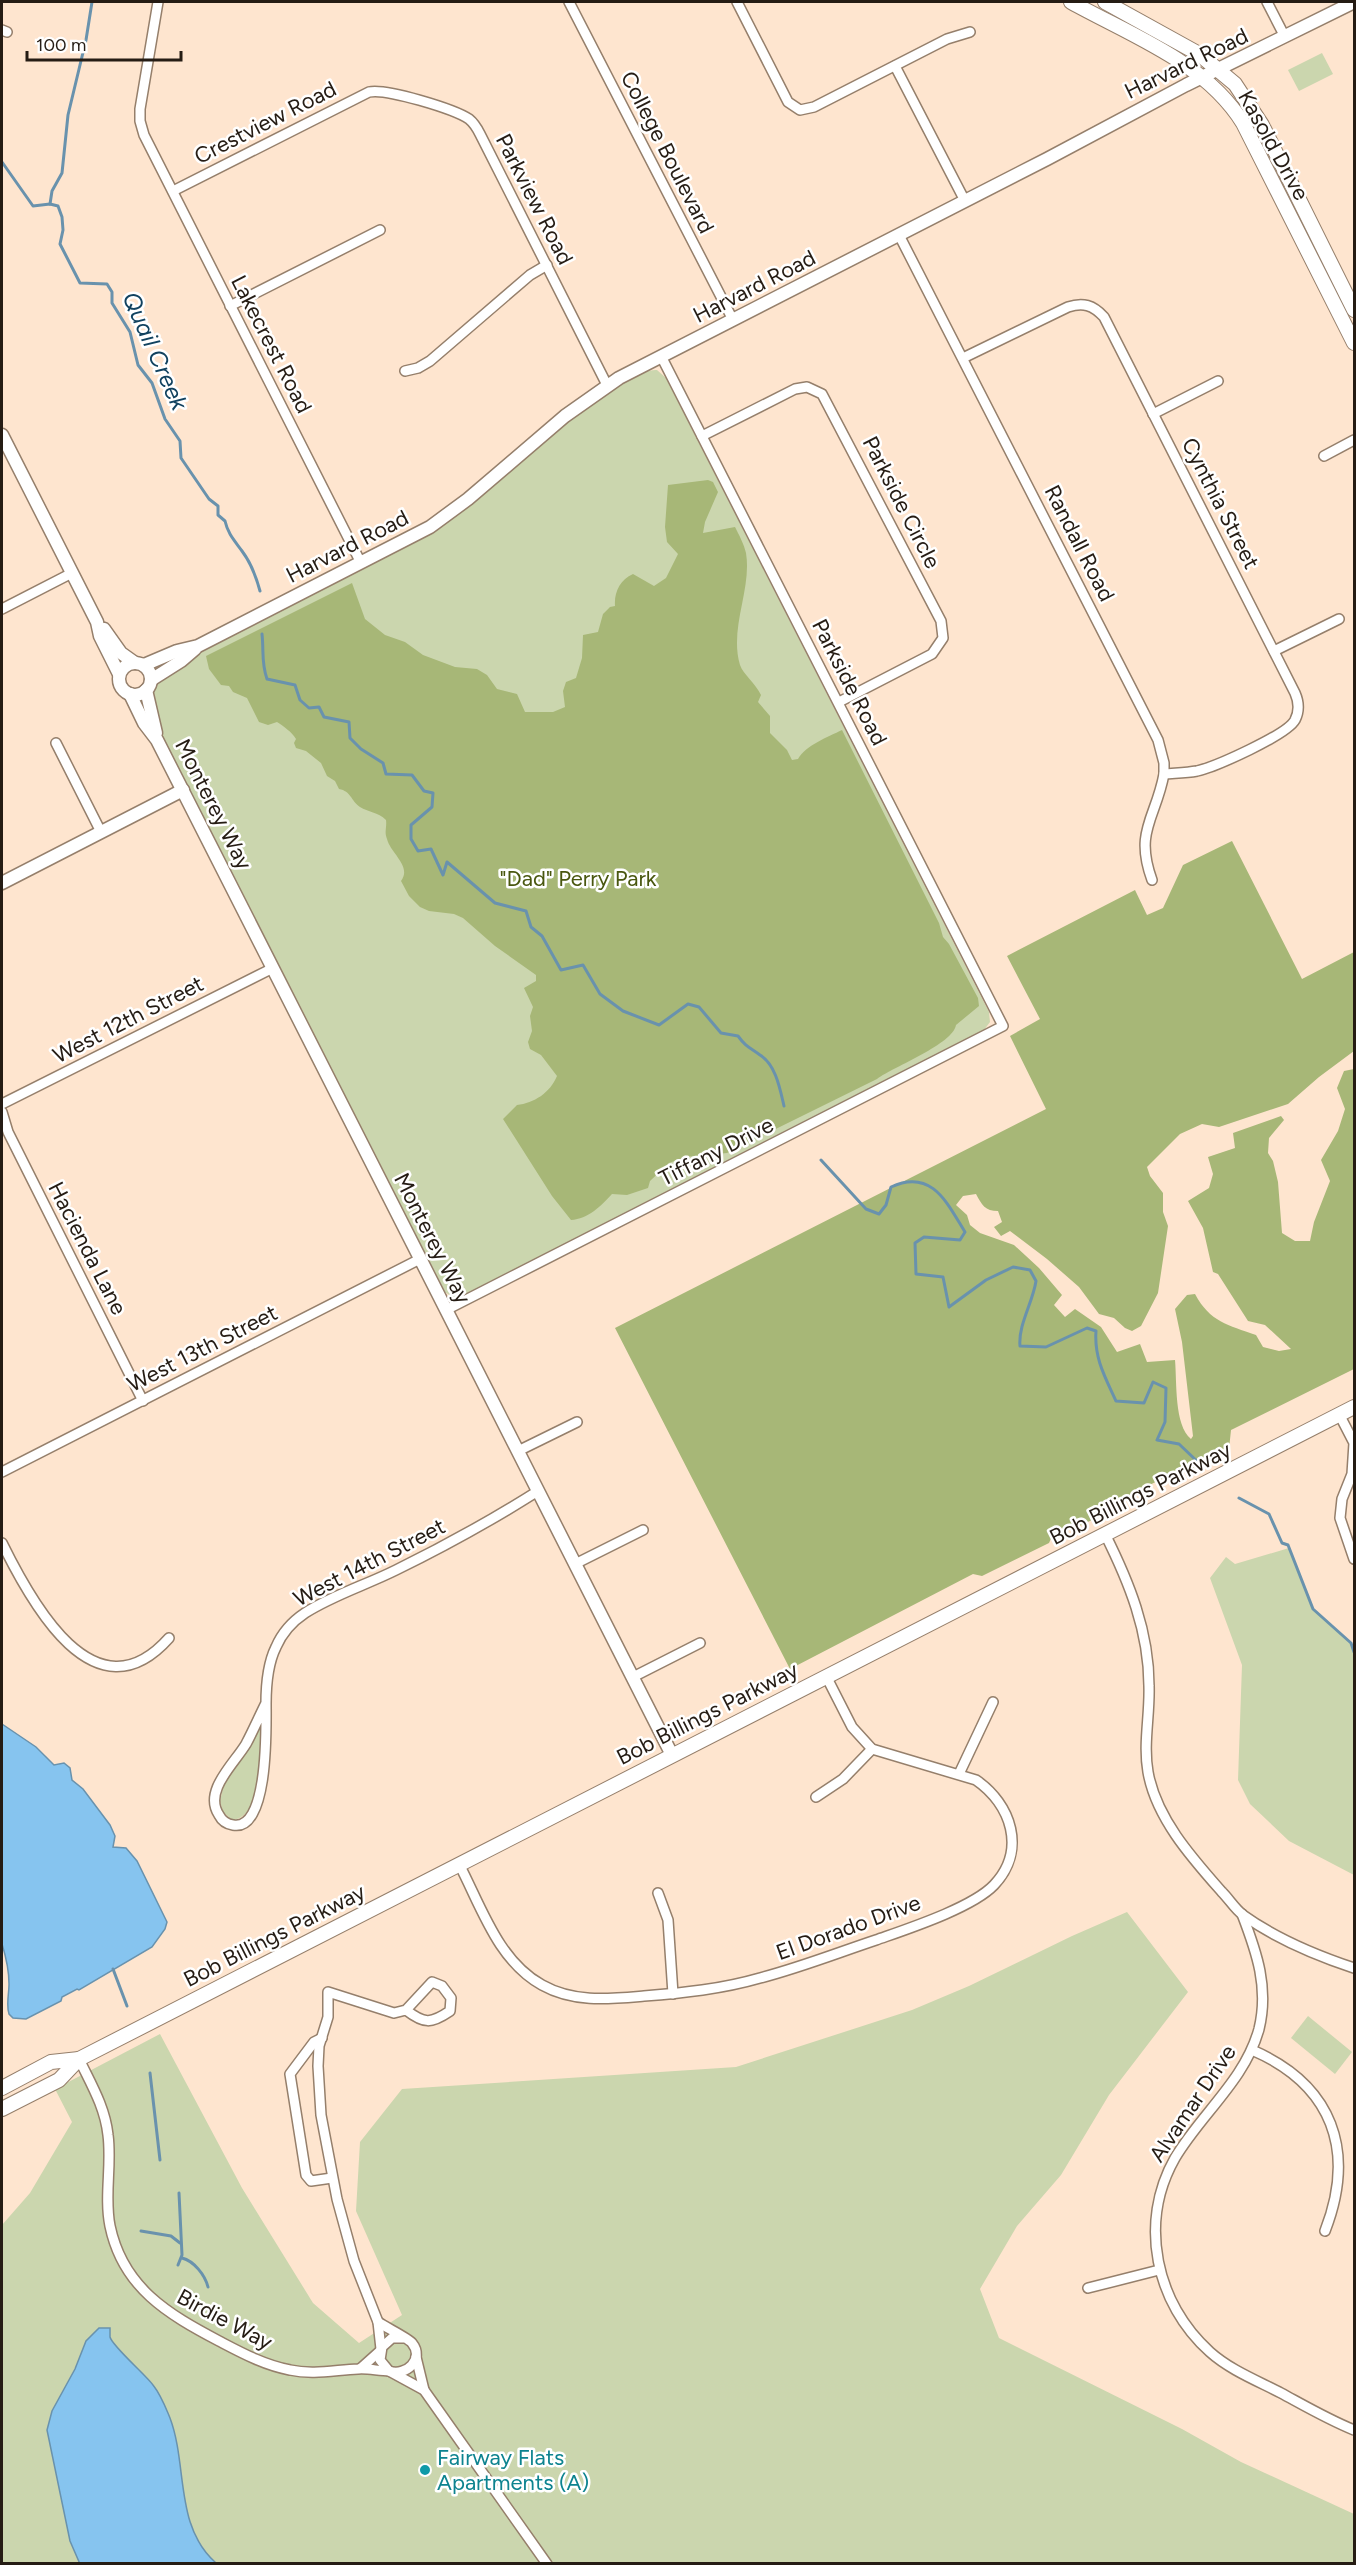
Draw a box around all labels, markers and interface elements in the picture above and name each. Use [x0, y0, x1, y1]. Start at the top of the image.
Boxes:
street label: Harvard Road [1120, 22, 1252, 105]
scale bar [27, 24, 182, 62]
text: 100 m [36, 34, 86, 56]
street label: College Boulevard [615, 67, 720, 238]
street label: Crestview Road [190, 75, 341, 170]
street label: Kasold Drive [1232, 86, 1315, 205]
street label: Parkview Road [490, 129, 579, 269]
street label: Harvard Road [688, 244, 820, 329]
street label: Lakecrest Road [225, 271, 318, 418]
water label: Quail Creek [116, 287, 195, 416]
street label: Parkside Circle [857, 432, 946, 573]
street label: Cynthia Street [1176, 433, 1265, 573]
street label: Randall Road [1039, 480, 1120, 606]
street label: Harvard Road [281, 504, 413, 589]
street label: Parkside Road [806, 615, 893, 750]
street label: Monterey Way [169, 734, 258, 874]
park label: "Dad" Perry Park [499, 865, 657, 892]
street label: West 12th Street [48, 970, 208, 1069]
street label: Tiffany Drive [655, 1111, 778, 1192]
street label: Monterey Way [388, 1168, 477, 1308]
street label: Hacienda Lane [42, 1177, 133, 1319]
street label: West 13th Street [123, 1299, 282, 1398]
street label: Bob Billings Parkway [1045, 1436, 1236, 1551]
street label: West 14th Street [289, 1513, 450, 1612]
street label: Bob Billings Parkway [612, 1656, 803, 1771]
street label: Bob Billings Parkway [179, 1878, 370, 1993]
street label: El Dorado Drive [772, 1889, 924, 1966]
street label: Alvamar Drive [1143, 2039, 1242, 2167]
street label: Birdie Way [172, 2283, 278, 2356]
place label: Fairway Flats Apartments (A) [437, 2444, 589, 2496]
marker: Fairway Flats Apartments (A) [418, 2463, 432, 2477]

